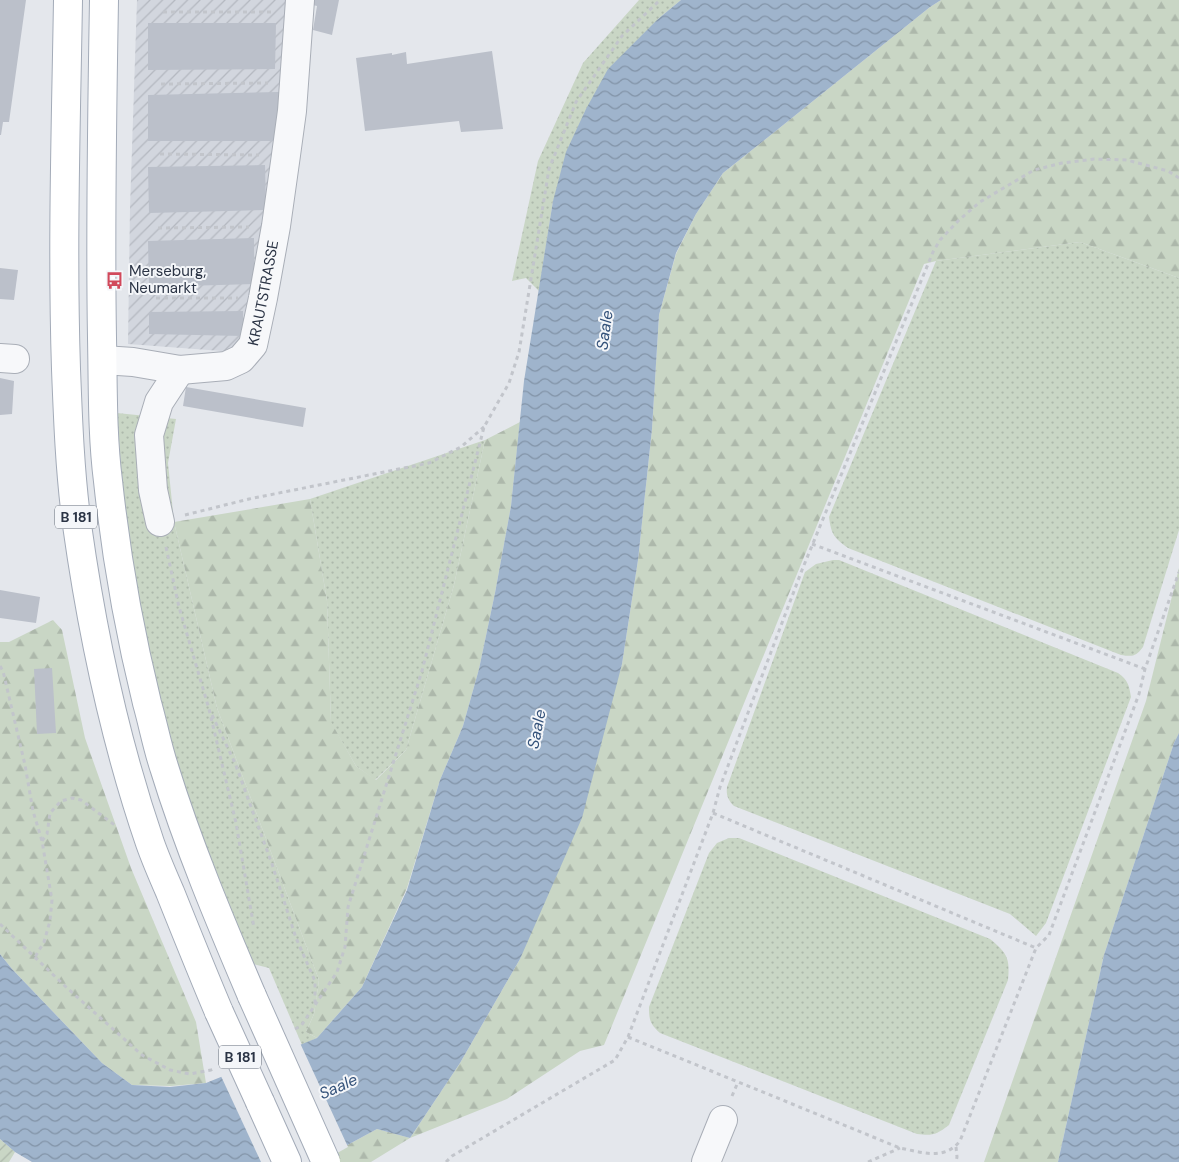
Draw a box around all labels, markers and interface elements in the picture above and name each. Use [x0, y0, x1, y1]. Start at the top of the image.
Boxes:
street label: KRAUTSTRASSE [243, 239, 283, 347]
place label: Merseburg, Neumarkt [129, 261, 206, 298]
bus stop icon: Merseburg, Neumarkt [105, 270, 125, 290]
water label: Saale [591, 309, 618, 351]
road number: B 181 [55, 506, 97, 528]
water label: Saale [522, 708, 551, 751]
road number: B 181 [219, 1046, 261, 1068]
water label: Saale [316, 1069, 361, 1104]

